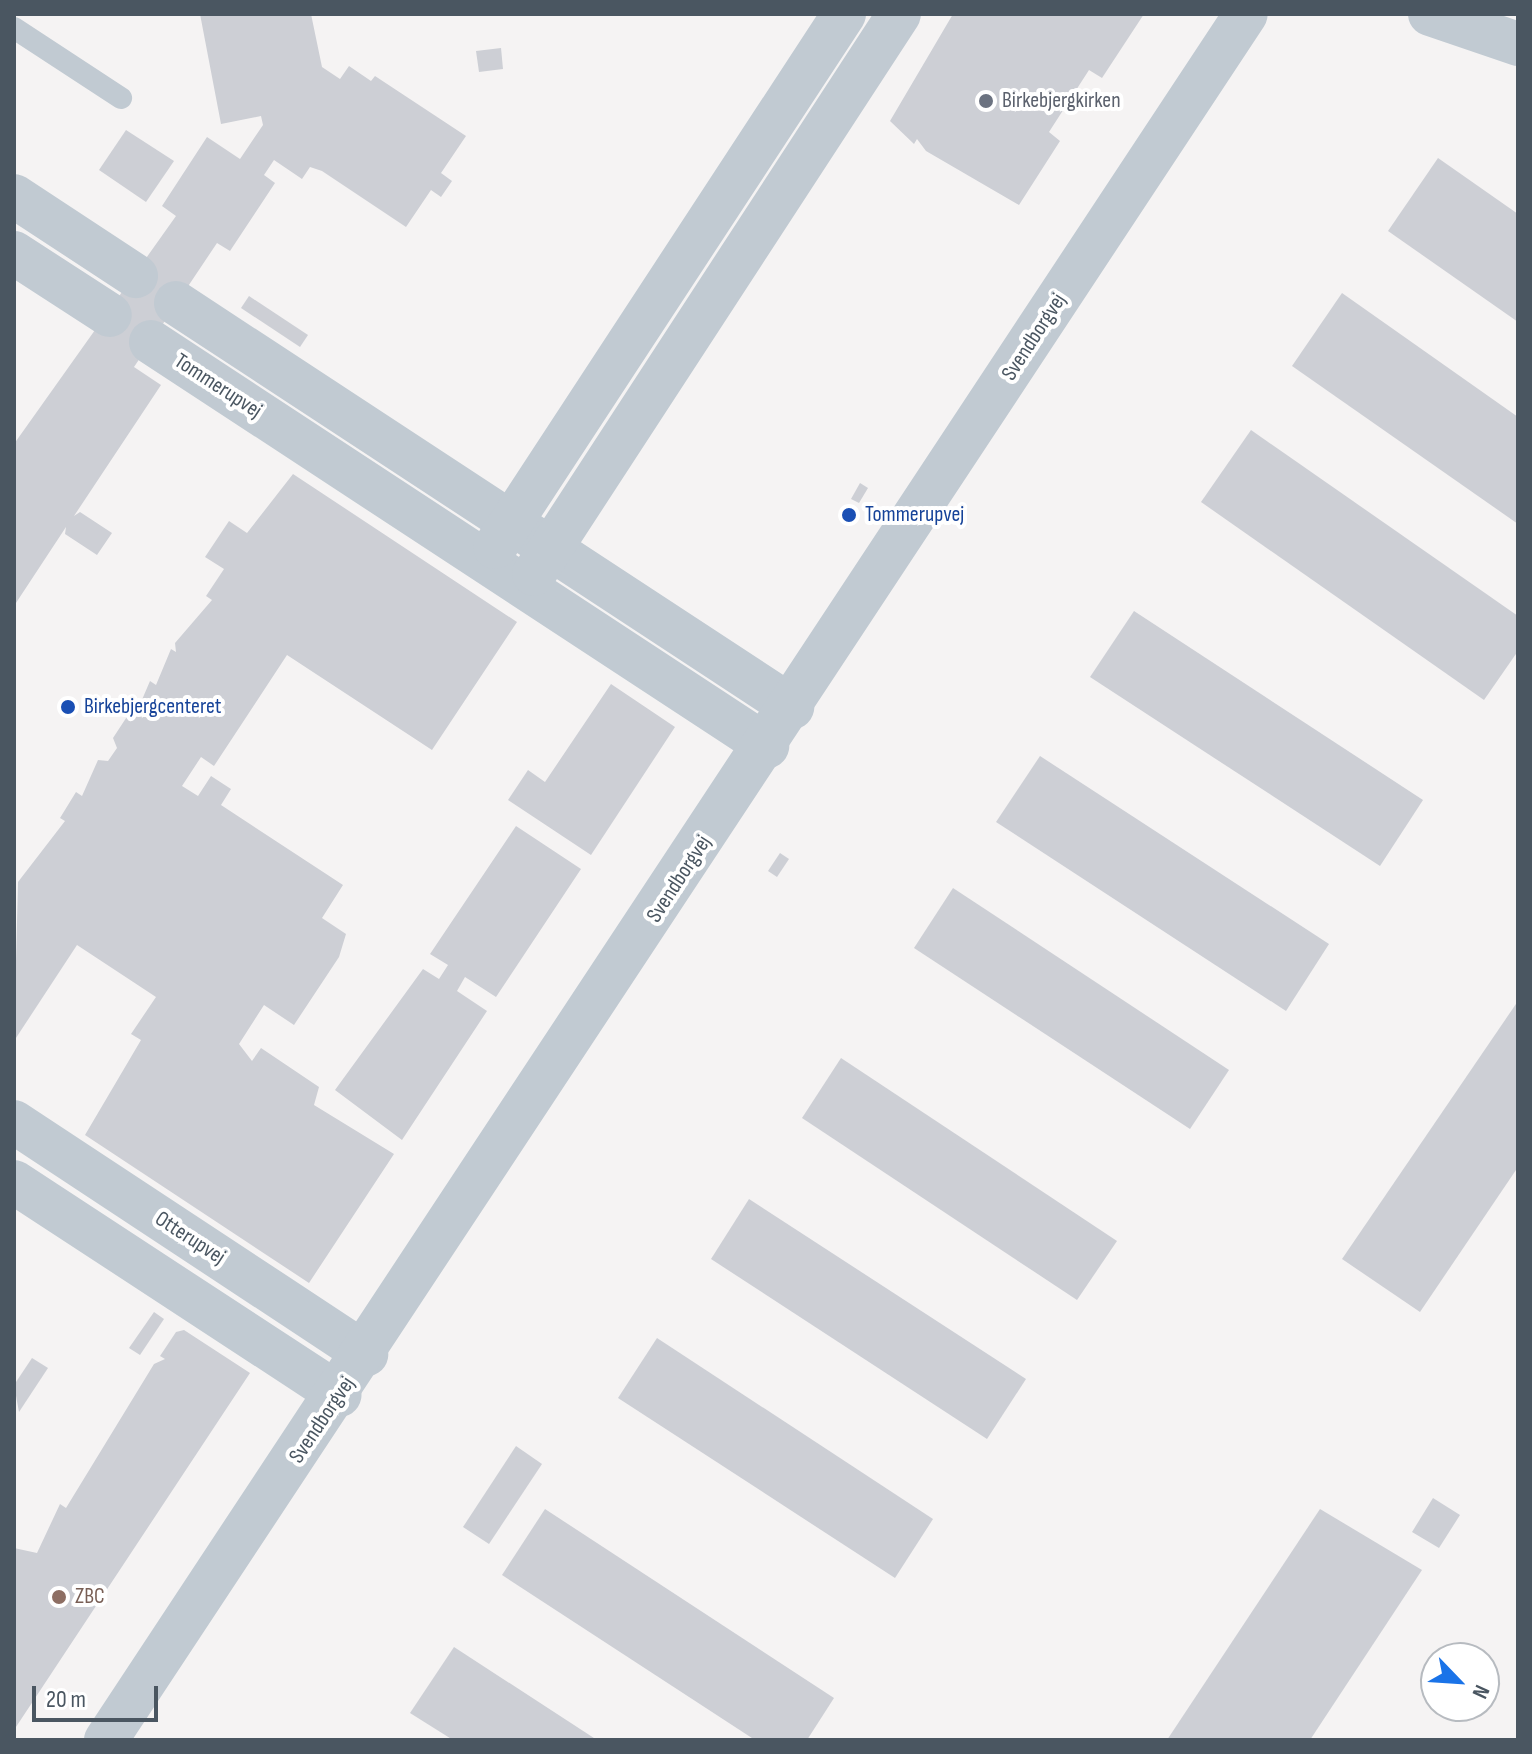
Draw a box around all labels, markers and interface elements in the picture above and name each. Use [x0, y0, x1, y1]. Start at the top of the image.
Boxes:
place label: Birkebjergkirken [1002, 88, 1121, 114]
marker: Birkebjergkirken [977, 92, 995, 110]
street label: Svendborgvej [996, 288, 1072, 386]
street label: Tommerupvej [169, 348, 267, 424]
place label: Tommerupvej [865, 502, 964, 528]
marker: Tommerupvej [840, 506, 858, 524]
place label: Birkebjergcenteret [84, 694, 221, 720]
marker: Birkebjergcenteret [59, 698, 77, 716]
street label: Svendborgvej [641, 830, 717, 928]
street label: Otterupvej [150, 1206, 230, 1270]
street label: Svendborgvej [283, 1372, 361, 1468]
place label: ZBC [75, 1584, 105, 1610]
marker: ZBC [50, 1588, 68, 1606]
north arrow [1420, 1642, 1500, 1722]
scale bar [36, 1670, 162, 1720]
text: N [1466, 1680, 1495, 1703]
text: 20 m [46, 1685, 86, 1714]

